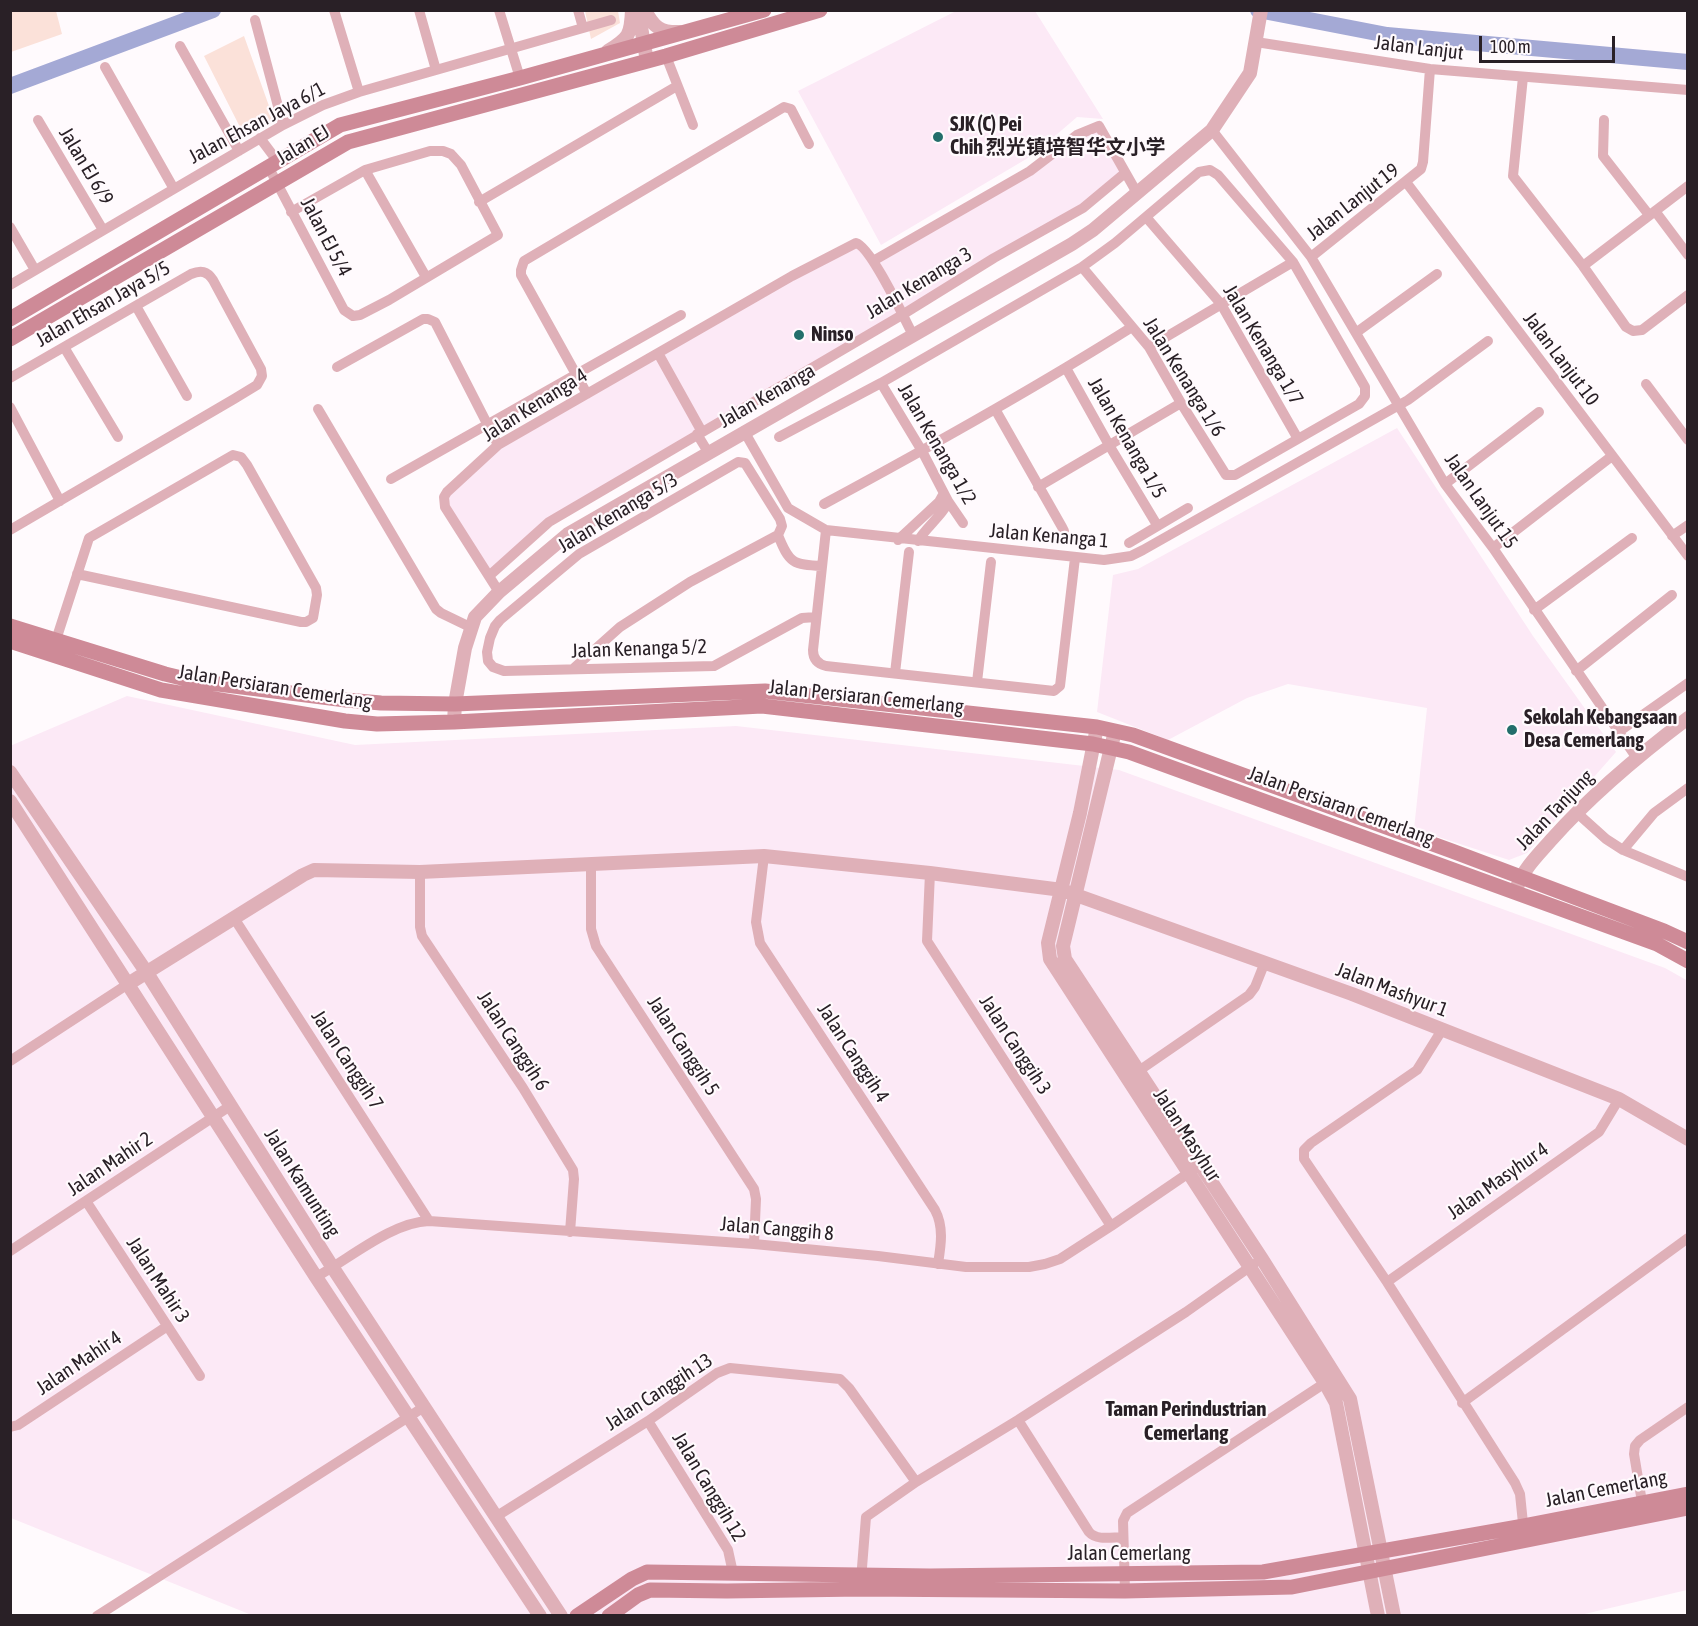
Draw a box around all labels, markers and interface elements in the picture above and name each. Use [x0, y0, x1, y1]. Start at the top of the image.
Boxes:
scale bar [1482, 24, 1618, 62]
street label: Jalan Lanjut [1373, 31, 1465, 65]
text: 100 m [1490, 36, 1531, 57]
street label: Jalan Ehsan Jaya 6/1 [185, 77, 329, 169]
place label: SJK (C) Pei Chih 烈光镇培智华文小学 [950, 113, 1166, 160]
street label: Jalan EJ [272, 120, 334, 170]
street label: Jalan EJ 6/9 [54, 123, 118, 209]
marker: SJK (C) Pei Chih 烈光镇培智华文小学 [931, 130, 945, 144]
street label: Jalan Lanjut 19 [1302, 158, 1404, 246]
street label: Jalan EJ 5/4 [295, 193, 357, 281]
street label: Jalan Kenanga 3 [862, 242, 976, 324]
street label: Jalan Ehsan Jaya 5/5 [32, 256, 174, 352]
street label: Jalan Kenanga 1/7 [1218, 281, 1308, 409]
street label: Jalan Lanjut 10 [1518, 307, 1604, 411]
street label: Jalan Kenanga 1/6 [1138, 313, 1230, 441]
place label: Ninso [811, 323, 854, 347]
marker: Ninso [792, 328, 806, 342]
street label: Jalan Kenanga [714, 359, 820, 433]
street label: Jalan Kenanga 4 [478, 363, 592, 447]
street label: Jalan Kenanga 1/5 [1083, 373, 1171, 503]
street label: Jalan Kenanga 1/2 [893, 379, 981, 509]
street label: Jalan Lanjut 15 [1439, 449, 1523, 553]
street label: Jalan Kenanga 5/3 [554, 468, 682, 558]
street label: Jalan Kenanga 1 [988, 519, 1110, 553]
street label: Jalan Kenanga 5/2 [571, 635, 707, 663]
street label: Jalan Persiaran Cemerlang [176, 660, 374, 714]
street label: Jalan Persiaran Cemerlang [767, 675, 965, 719]
place label: Sekolah Kebangsaan Desa Cemerlang [1524, 706, 1677, 753]
marker: Sekolah Kebangsaan Desa Cemerlang [1505, 723, 1519, 737]
street label: Jalan Persiaran Cemerlang [1245, 761, 1437, 851]
street label: Jalan Tanjung [1511, 765, 1599, 855]
street label: Jalan Mashyur 1 [1333, 958, 1451, 1022]
street label: Jalan Canggih 6 [472, 987, 554, 1095]
street label: Jalan Canggih 3 [974, 991, 1056, 1099]
street label: Jalan Canggih 5 [642, 992, 724, 1100]
street label: Jalan Canggih 4 [812, 999, 894, 1107]
street label: Jalan Canggih 7 [306, 1006, 388, 1114]
street label: Jalan Masyhur [1148, 1084, 1226, 1186]
street label: Jalan Kamunting [259, 1124, 345, 1242]
street label: Jalan Mahir 2 [63, 1127, 157, 1201]
street label: Jalan Masyhur 4 [1443, 1137, 1553, 1225]
street label: Jalan Canggih 8 [719, 1212, 835, 1246]
street label: Jalan Mahir 3 [121, 1232, 195, 1328]
street label: Jalan Mahir 4 [32, 1326, 126, 1400]
street label: Jalan Canggih 13 [601, 1348, 717, 1436]
district label: Taman Perindustrian Cemerlang [1106, 1396, 1266, 1446]
street label: Jalan Canggih 12 [667, 1428, 751, 1546]
street label: Jalan Cemerlang [1543, 1465, 1669, 1513]
street label: Jalan Cemerlang [1067, 1542, 1191, 1566]

